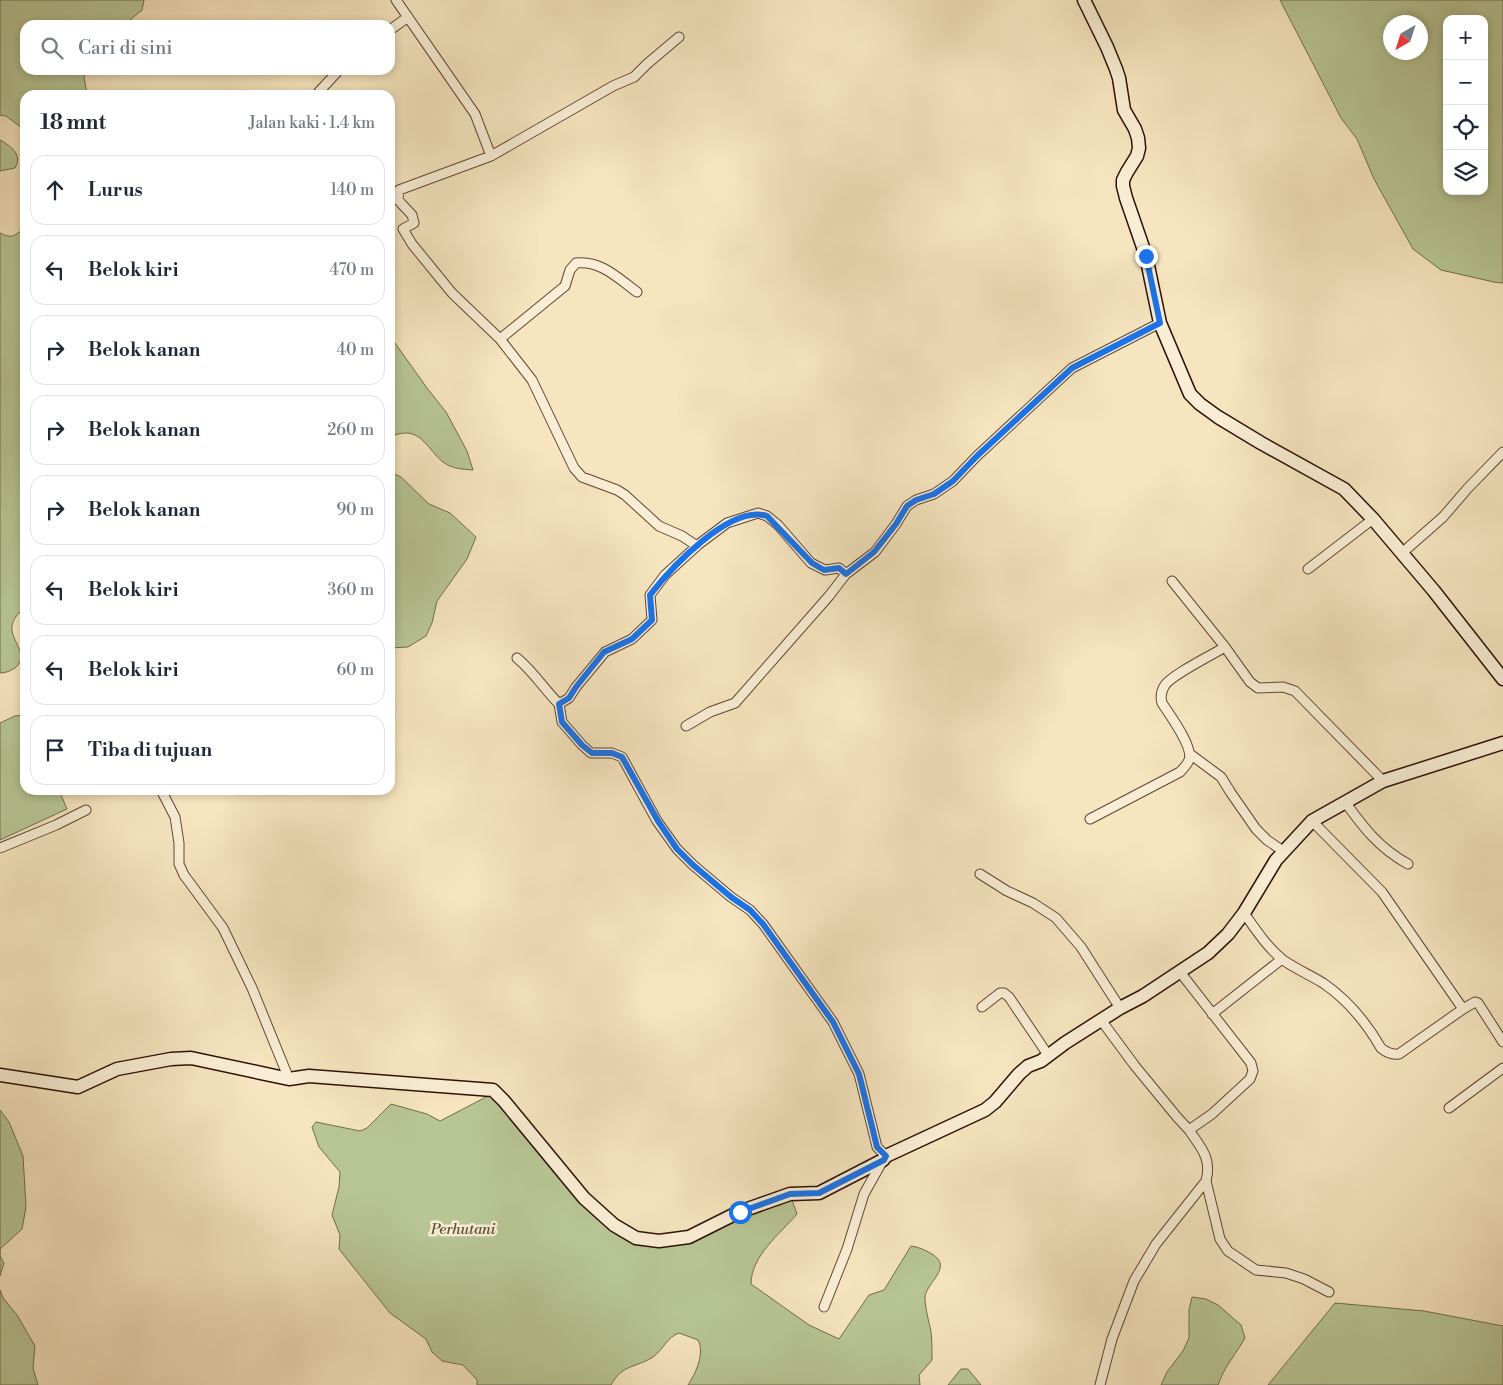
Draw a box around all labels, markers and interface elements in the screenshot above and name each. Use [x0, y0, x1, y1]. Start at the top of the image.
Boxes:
north arrow [1383, 15, 1428, 60]
map controls [1443, 15, 1488, 195]
button: + [1443, 15, 1488, 60]
search box [20, 20, 395, 75]
icon: search [38, 34, 66, 62]
text: Cari di sini [78, 36, 173, 60]
button: − [1443, 60, 1488, 105]
button: locate [1443, 105, 1488, 150]
text: 18 mnt [40, 110, 106, 136]
text: Jalan kaki · 1.4 km [249, 113, 375, 133]
button: layers [1443, 150, 1488, 195]
icon: ahead [41, 176, 69, 204]
text: Lurus [88, 178, 143, 202]
text: 140 m [330, 180, 374, 200]
route end [1135, 245, 1158, 268]
icon: left [41, 256, 69, 284]
text: Belok kiri [88, 258, 178, 282]
text: 470 m [330, 260, 374, 280]
icon: right [41, 336, 69, 364]
text: Belok kanan [88, 338, 201, 362]
text: 40 m [337, 340, 374, 360]
icon: right [41, 416, 69, 444]
text: Belok kanan [88, 418, 201, 442]
text: 260 m [327, 420, 374, 440]
icon: right [41, 496, 69, 524]
text: Belok kanan [88, 498, 201, 522]
text: 90 m [336, 500, 374, 520]
icon: left [41, 576, 69, 604]
text: Belok kiri [88, 578, 178, 602]
text: 360 m [328, 580, 374, 600]
icon: left [41, 656, 69, 684]
text: Belok kiri [88, 658, 178, 682]
text: 60 m [336, 660, 374, 680]
icon: arrive [41, 736, 69, 764]
text: Tiba di tujuan [88, 738, 212, 762]
route start [729, 1201, 752, 1224]
park label: Perhutani [430, 1220, 496, 1239]

